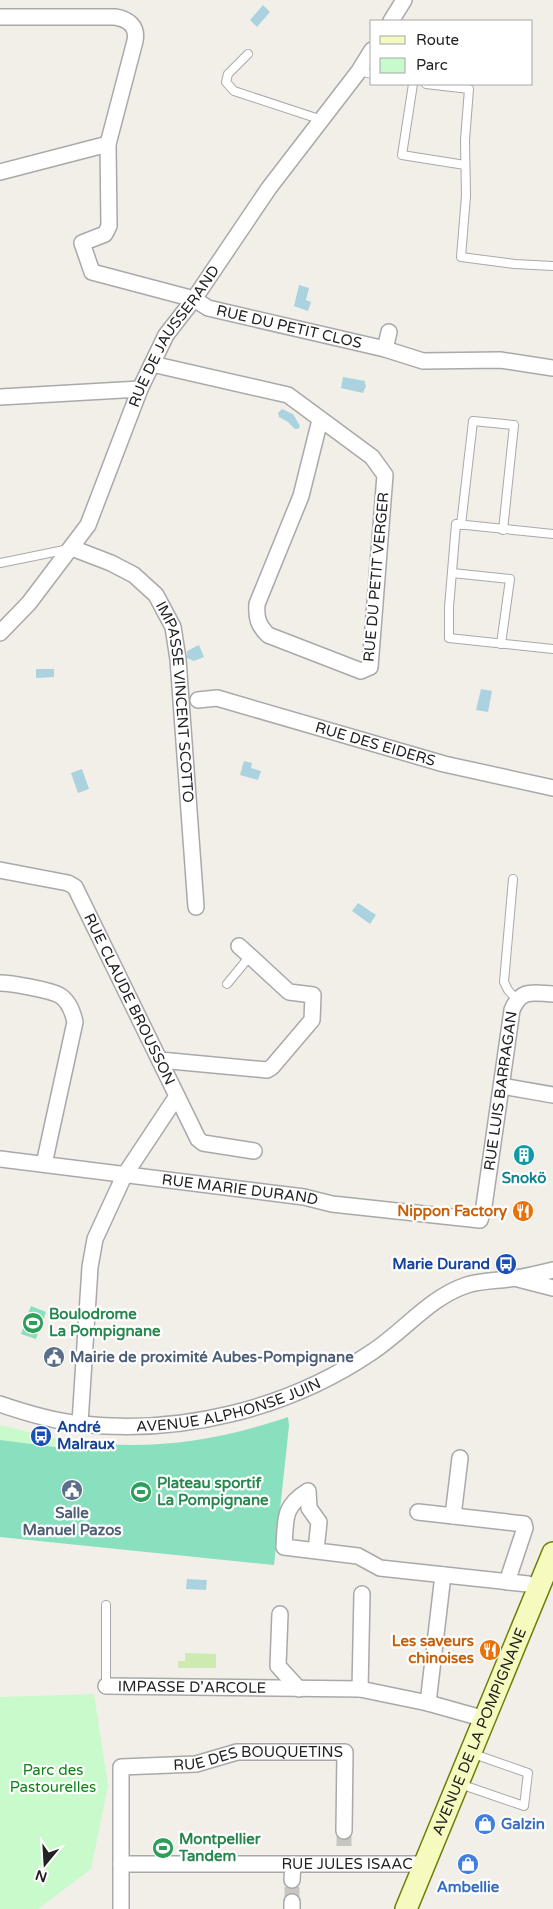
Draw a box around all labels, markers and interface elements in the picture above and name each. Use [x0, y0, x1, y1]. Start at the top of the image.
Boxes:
legend [370, 20, 533, 85]
text: Route [416, 31, 459, 49]
text: Parc [416, 56, 448, 74]
street label: RUE DE JAUSSERAND [125, 262, 223, 410]
street label: RUE DU PETIT CLOS [215, 301, 364, 352]
street label: RUE DU PETIT VERGER [360, 491, 392, 663]
street label: IMPASSE VINCENT SCOTTO [152, 598, 197, 803]
street label: RUE DES EIDERS [313, 718, 437, 770]
street label: RUE CLAUDE BROUSSON [80, 910, 179, 1088]
street label: RUE LUIS BARRAGAN [480, 1010, 521, 1172]
building icon: Snokö [512, 1143, 536, 1167]
place label: Snokö [502, 1169, 546, 1187]
street label: RUE MARIE DURAND [161, 1170, 320, 1209]
restaurant icon: Nippon Factory [511, 1199, 535, 1223]
place label: Nippon Factory [397, 1202, 507, 1221]
bus stop icon: Marie Durand [494, 1252, 518, 1276]
place label: Marie Durand [392, 1255, 490, 1273]
place label: Boulodrome La Pompignane [49, 1305, 161, 1341]
sports icon: Boulodrome La Pompignane [21, 1311, 45, 1335]
public building icon: Mairie de proximité Aubes-Pompignane [42, 1345, 66, 1369]
place label: Mairie de proximité Aubes-Pompignane [70, 1348, 354, 1367]
street label: AVENUE ALPHONSE JUIN [136, 1374, 324, 1435]
place label: André Malraux [57, 1418, 115, 1453]
bus stop icon: André Malraux [29, 1424, 53, 1448]
place label: Plateau sportif La Pompignane [157, 1474, 269, 1510]
public building icon: Salle Manuel Pazos [60, 1478, 84, 1502]
sports icon: Plateau sportif La Pompignane [129, 1480, 153, 1504]
place label: Salle Manuel Pazos [22, 1504, 122, 1539]
street label: AVENUE DE LA POMPIGNANE [428, 1625, 530, 1838]
place label: Les saveurs chinoises [392, 1632, 474, 1667]
restaurant icon: Les saveurs chinoises [478, 1638, 502, 1662]
street label: IMPASSE D'ARCOLE [118, 1677, 266, 1697]
street label: RUE DES BOUQUETINS [173, 1743, 343, 1774]
park label: Parc des Pastourelles [10, 1761, 96, 1796]
shop icon: Galzin [473, 1812, 497, 1836]
place label: Galzin [501, 1815, 545, 1833]
place label: Montpellier Tandem [178, 1830, 261, 1865]
sports icon: Montpellier Tandem [151, 1836, 175, 1860]
north arrow [20, 1839, 70, 1889]
shop icon: Ambellie [456, 1852, 480, 1876]
street label: RUE JULES ISAAC [281, 1855, 413, 1873]
text: N [33, 1866, 49, 1886]
place label: Ambellie [437, 1878, 500, 1896]

